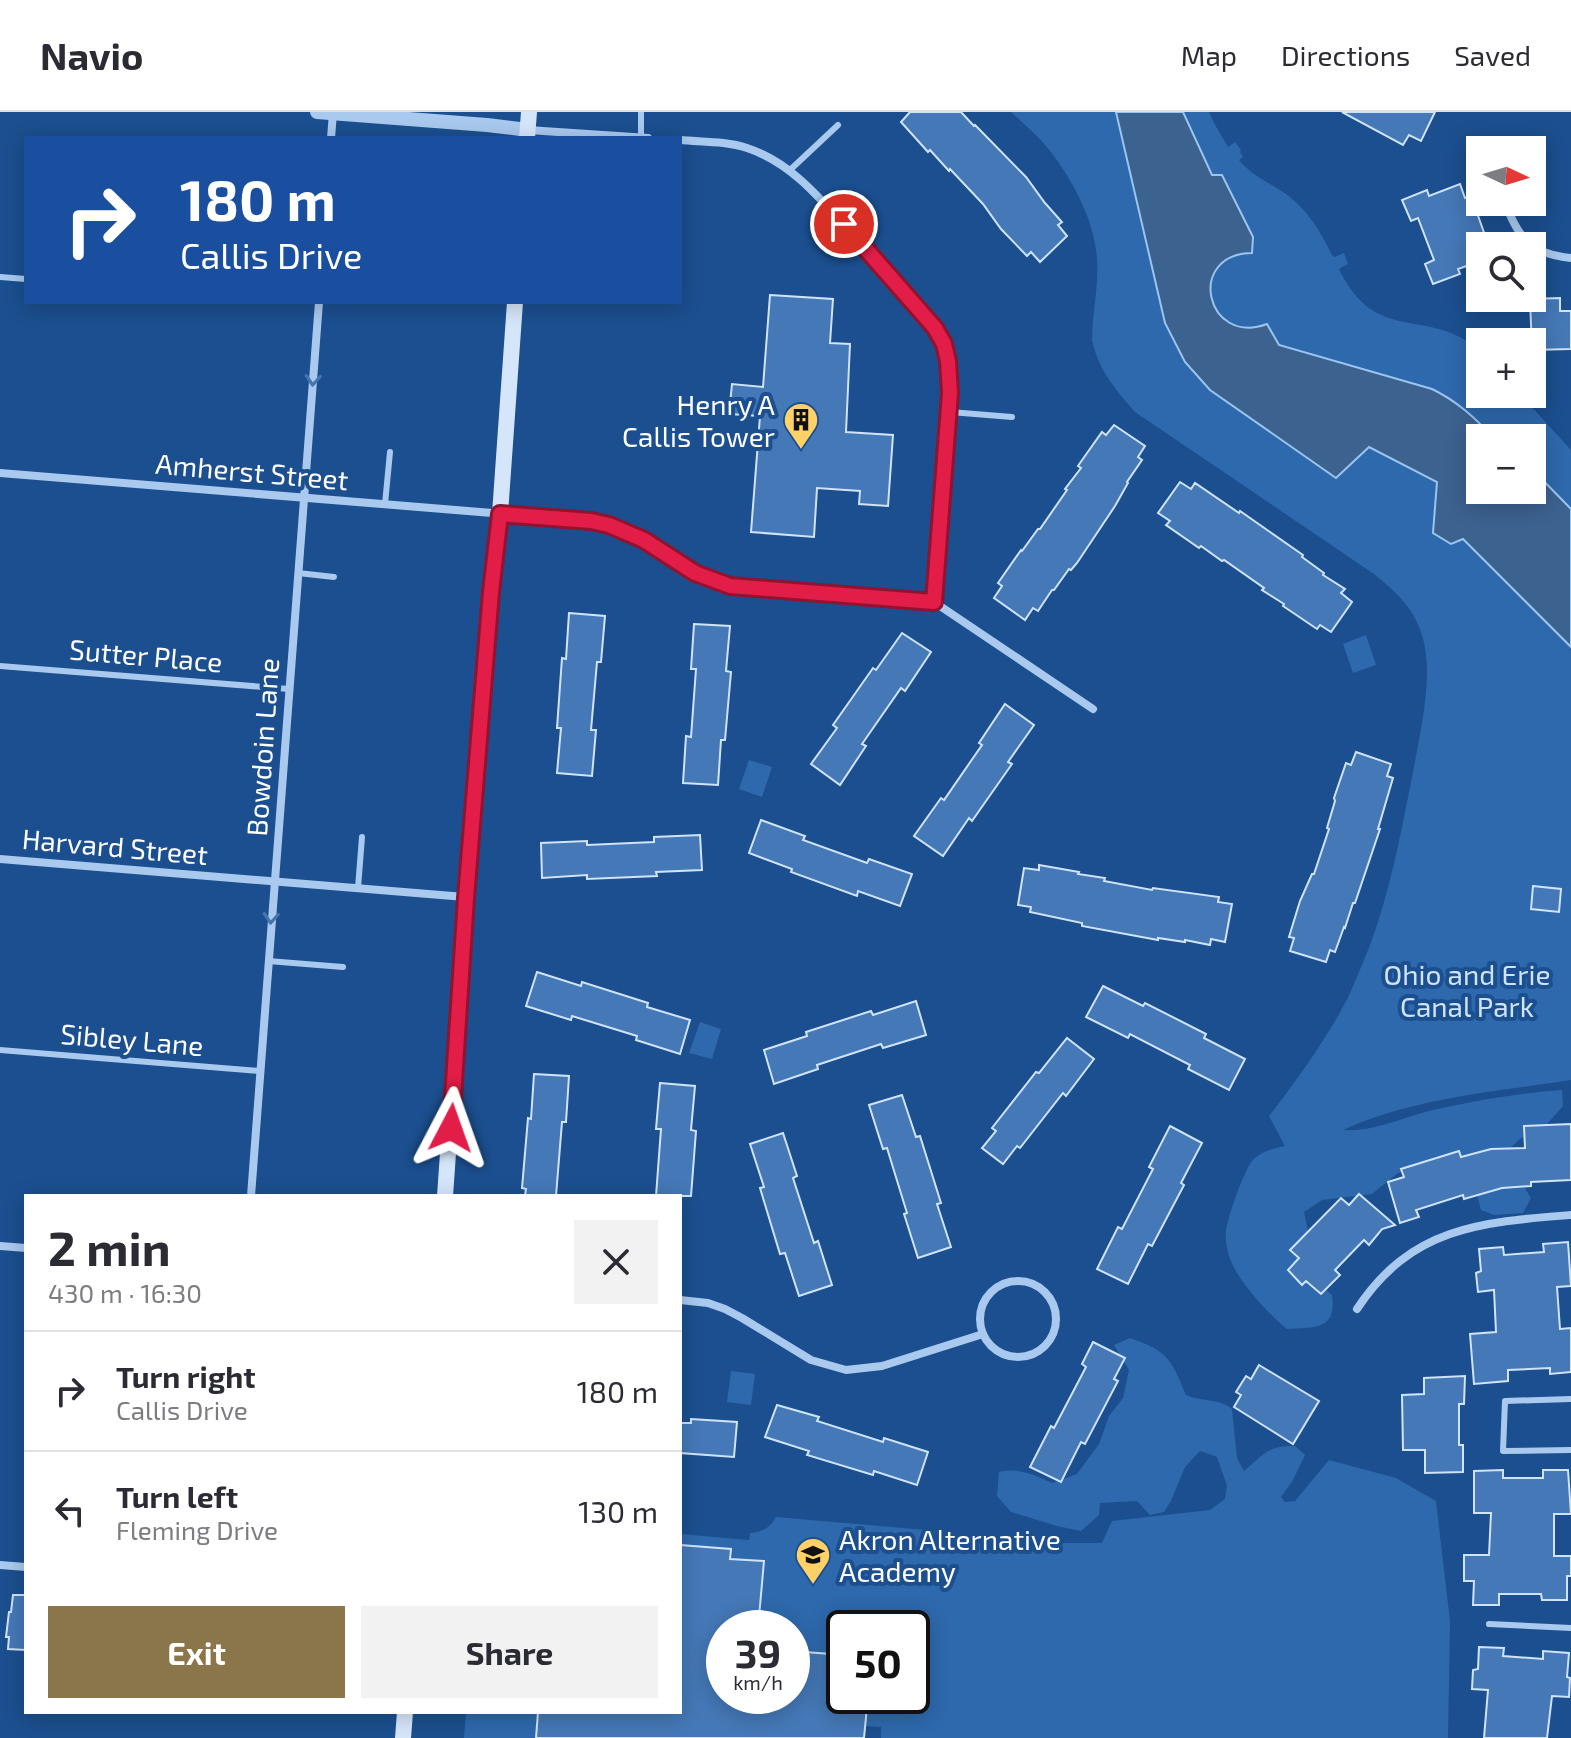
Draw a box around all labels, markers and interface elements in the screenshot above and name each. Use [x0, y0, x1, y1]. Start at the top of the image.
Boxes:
text: Navio [40, 32, 143, 78]
text: Map [1181, 38, 1237, 72]
text: Directions [1281, 38, 1410, 72]
text: Saved [1454, 38, 1531, 72]
north arrow [1466, 136, 1546, 216]
map controls [1466, 136, 1546, 504]
text: 180 m [180, 165, 336, 232]
icon: right [48, 168, 152, 272]
pin [810, 190, 878, 258]
icon: arrive [822, 202, 866, 246]
button: search [1466, 232, 1546, 312]
text: Callis Drive [180, 233, 362, 276]
button: + [1466, 328, 1546, 408]
one-way arrow [305, 374, 322, 387]
place label: Henry A Callis Tower [622, 387, 776, 453]
building icon: Henry A Callis Tower [782, 401, 820, 451]
button: − [1466, 424, 1546, 504]
street label: Amherst Street [154, 446, 350, 496]
street label: Sutter Place [68, 631, 224, 679]
street label: Bowdoin Lane [239, 657, 285, 837]
street label: Harvard Street [21, 821, 209, 871]
one-way arrow [263, 912, 280, 925]
park label: Ohio and Erie Canal Park [1384, 957, 1550, 1023]
street label: Sibley Lane [59, 1016, 205, 1062]
position arrow [409, 1086, 493, 1170]
text: 2 min [48, 1218, 171, 1276]
button: close [574, 1220, 658, 1304]
text: 430 m · 16:30 [48, 1277, 202, 1308]
text: Turn right [116, 1358, 256, 1394]
icon: right [48, 1369, 92, 1413]
text: 180 m [577, 1373, 658, 1409]
text: Callis Drive [116, 1394, 248, 1425]
text: Turn left [116, 1478, 238, 1514]
icon: left [48, 1489, 92, 1533]
text: 130 m [578, 1493, 658, 1529]
text: Fleming Drive [116, 1514, 278, 1545]
place label: Akron Alternative Academy [839, 1522, 1061, 1588]
school or university icon: Akron Alternative Academy [794, 1536, 832, 1586]
button: Exit [48, 1606, 345, 1698]
button: Share [361, 1606, 658, 1698]
speed limit sign: 50 [826, 1610, 930, 1714]
text: 39 [735, 1628, 781, 1676]
text: km/h [733, 1670, 783, 1694]

